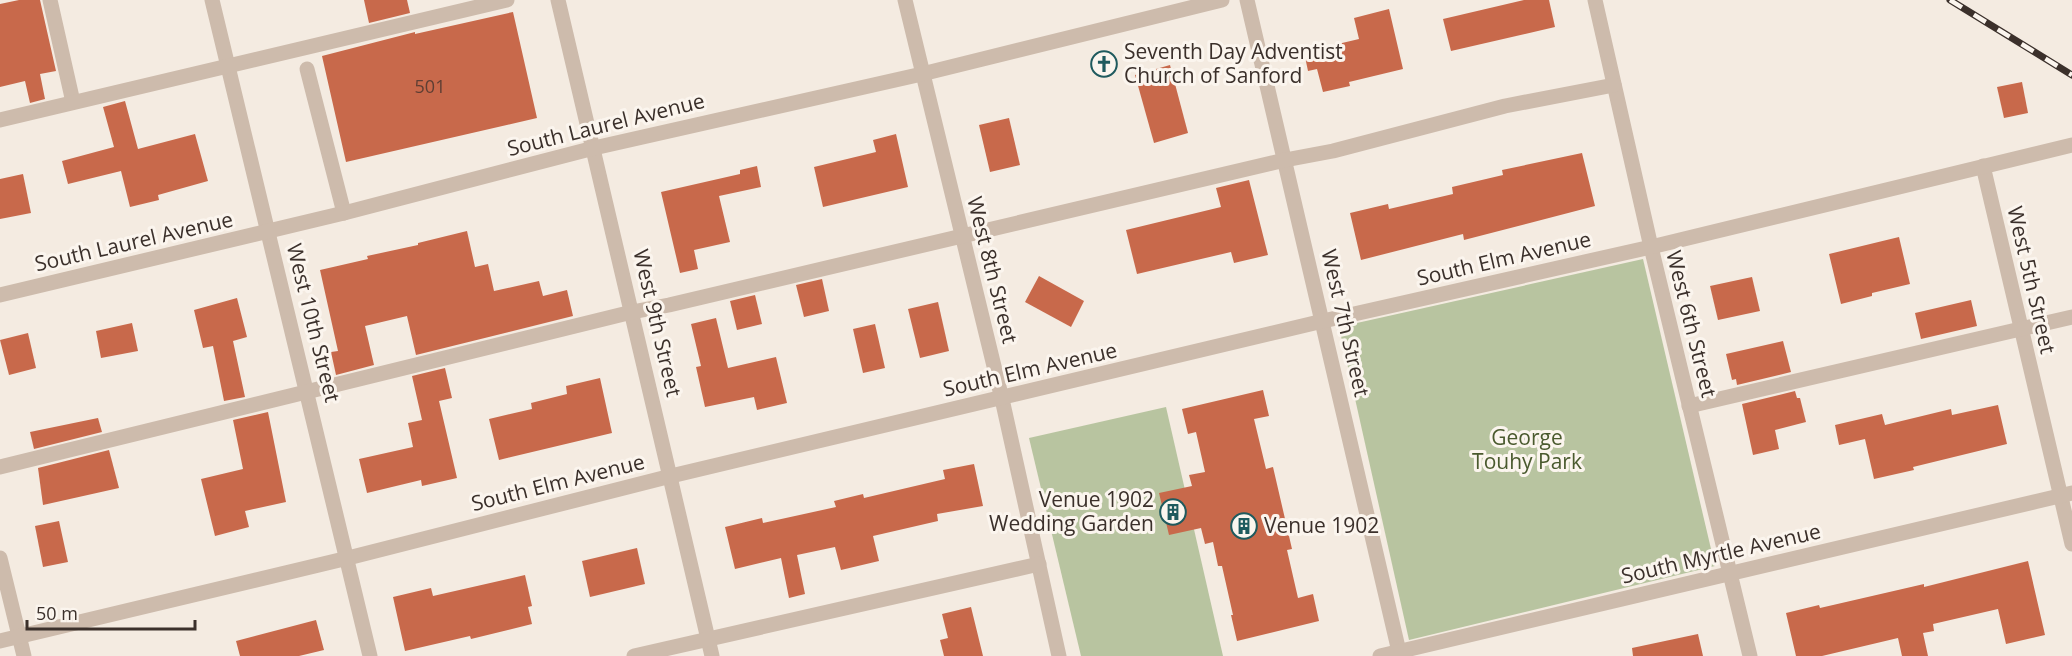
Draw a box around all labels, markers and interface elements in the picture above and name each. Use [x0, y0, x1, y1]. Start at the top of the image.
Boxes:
place label: Seventh Day Adventist Church of Sanford [1124, 37, 1343, 89]
church icon: Seventh Day Adventist Church of Sanford [1089, 49, 1119, 79]
house number: 501 [415, 74, 445, 98]
street label: South Laurel Avenue [504, 86, 707, 162]
street label: West 8th Street [961, 193, 1025, 346]
street label: West 5th Street [2001, 203, 2063, 356]
street label: South Laurel Avenue [32, 205, 236, 277]
street label: South Elm Avenue [1414, 224, 1594, 292]
street label: West 10th Street [281, 240, 347, 405]
street label: West 9th Street [627, 246, 689, 399]
street label: West 7th Street [1315, 246, 1377, 399]
street label: West 6th Street [1660, 247, 1724, 400]
street label: South Elm Avenue [940, 335, 1120, 403]
park label: George Touhy Park [1472, 423, 1582, 475]
street label: South Elm Avenue [468, 447, 647, 517]
place label: Venue 1902 Wedding Garden [989, 485, 1154, 537]
building icon: Venue 1902 Wedding Garden [1158, 497, 1188, 527]
building icon: Venue 1902 [1229, 511, 1259, 541]
place label: Venue 1902 [1264, 511, 1379, 539]
street label: South Myrtle Avenue [1618, 516, 1823, 590]
scale bar [27, 593, 195, 631]
text: 50 m [36, 601, 78, 625]

